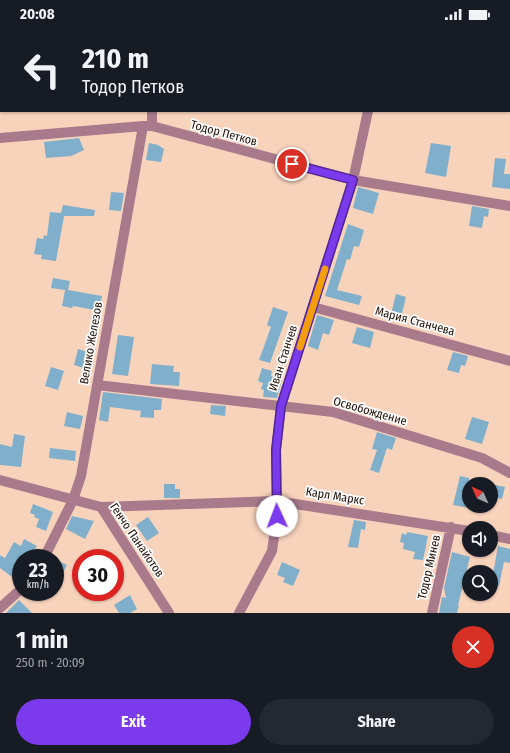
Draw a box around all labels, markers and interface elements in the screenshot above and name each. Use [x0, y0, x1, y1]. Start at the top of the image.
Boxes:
text: 20:08 [20, 5, 55, 23]
text: 210 m [82, 42, 149, 75]
icon: left [16, 44, 68, 96]
text: Тодор Петков [82, 76, 184, 98]
street label: Тодор Петков [189, 117, 259, 149]
pin [275, 147, 309, 181]
icon: arrive [281, 153, 303, 175]
street label: Велико Железов [77, 301, 105, 385]
street label: Мария Станчева [374, 304, 456, 338]
street label: Иван Станчев [266, 323, 300, 393]
street label: Освобождение [332, 394, 408, 428]
north arrow [462, 477, 498, 513]
map controls [462, 477, 498, 601]
street label: Карл Маркс [305, 484, 365, 508]
position arrow [256, 495, 298, 537]
street label: Генчо Панайотов [107, 500, 167, 580]
button: sound [462, 521, 498, 557]
street label: Тодор Минев [415, 533, 443, 601]
speed limit sign: 30 [72, 549, 124, 601]
text: 23 [29, 558, 47, 582]
button: search [462, 565, 498, 601]
text: km/h [27, 579, 49, 591]
text: 1 min [16, 626, 68, 654]
button: close [452, 626, 494, 668]
text: 250 m · 20:09 [16, 655, 85, 670]
button: Exit [16, 699, 251, 745]
button: Share [259, 699, 494, 745]

